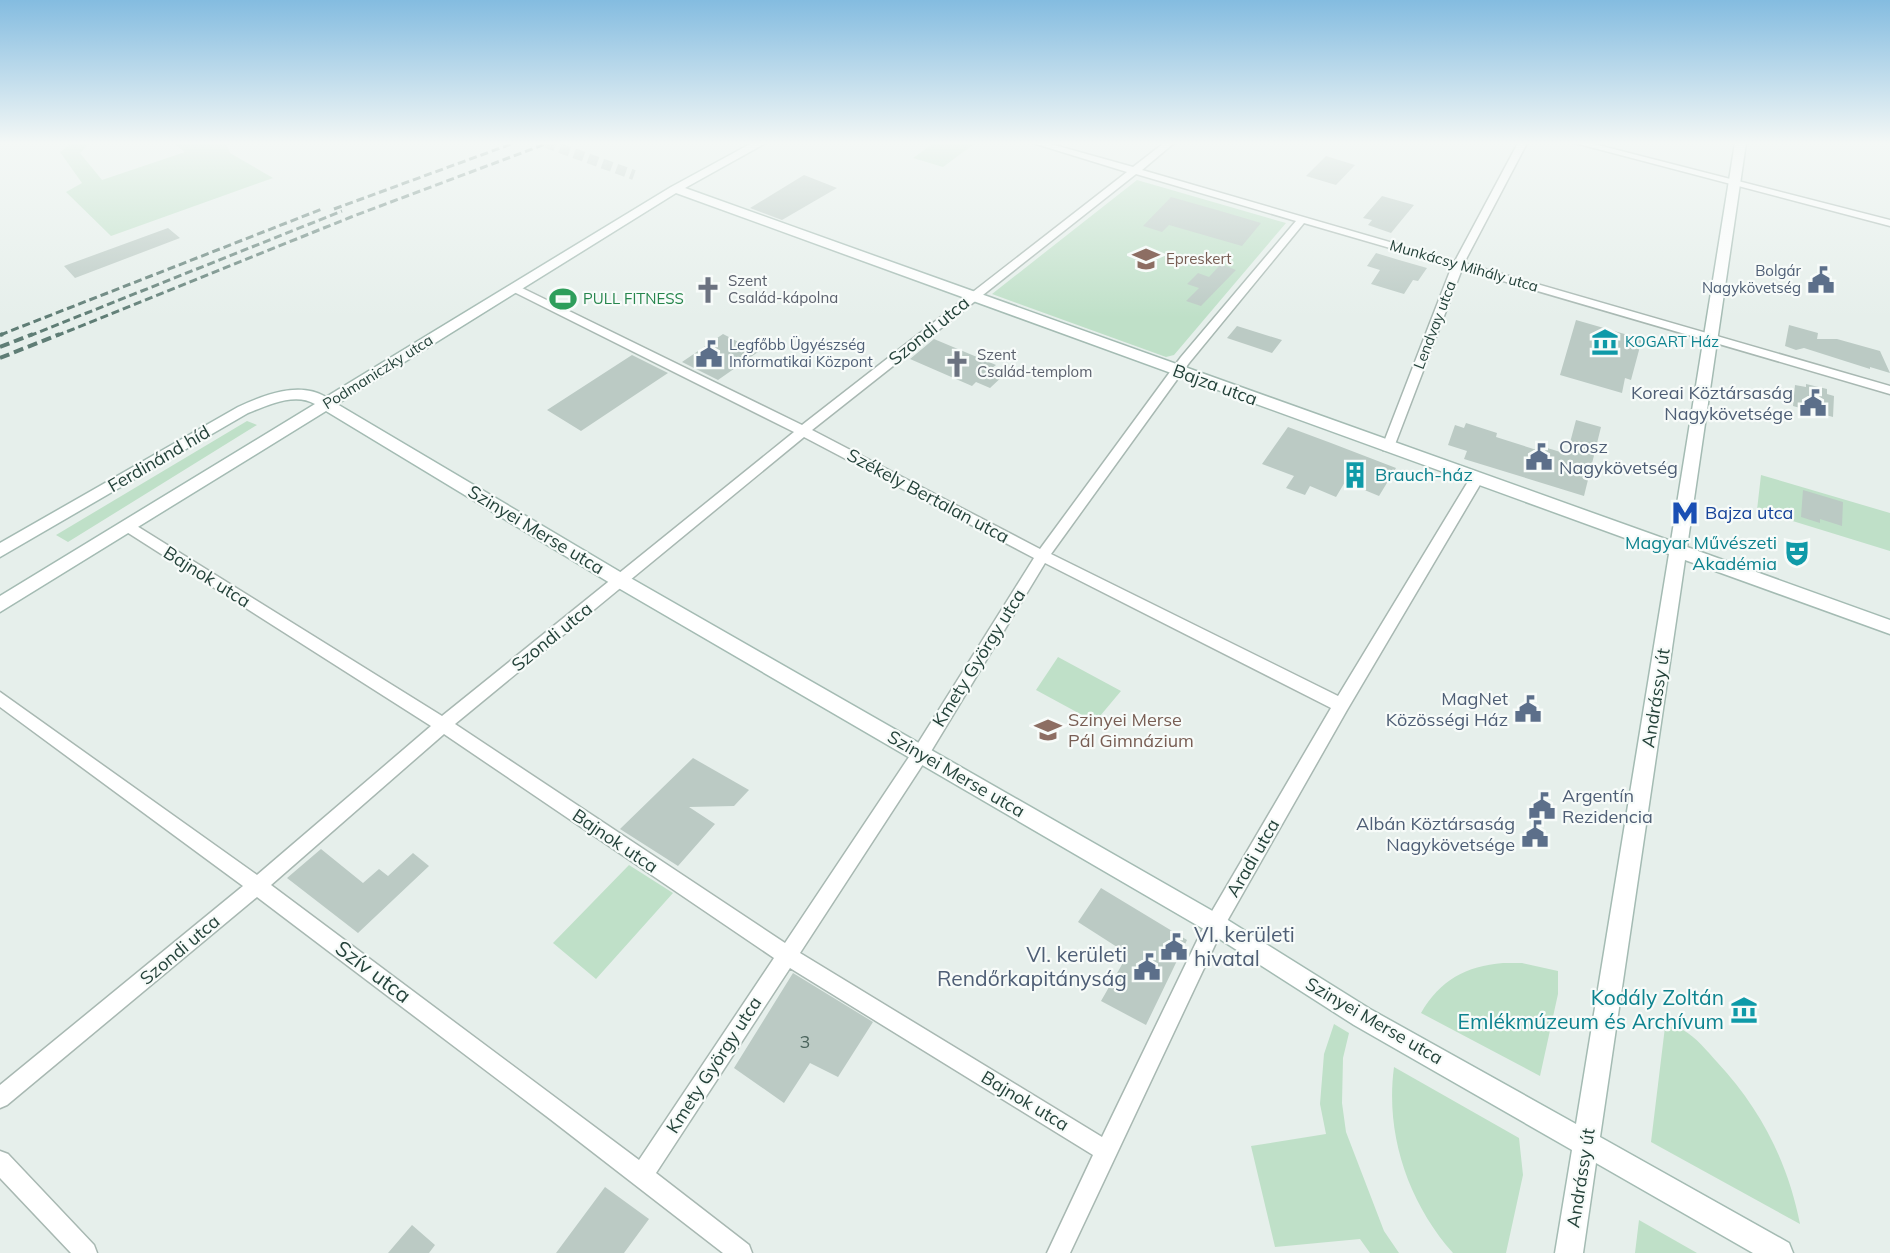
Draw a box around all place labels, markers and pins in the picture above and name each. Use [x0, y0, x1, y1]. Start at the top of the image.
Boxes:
school or university icon: Epreskert [1131, 244, 1161, 274]
place label: Epreskert [1166, 249, 1232, 268]
place label: Bolgár Nagykövetség [1702, 261, 1802, 297]
public building icon: Bolgár Nagykövetség [1806, 265, 1836, 295]
place label: Szent Család-kápolna [728, 271, 838, 307]
church icon: Szent Család-kápolna [693, 275, 723, 305]
sports icon: PULL FITNESS [548, 284, 578, 314]
place label: PULL FITNESS [583, 289, 684, 308]
museum icon: KOGART Ház [1590, 327, 1620, 357]
place label: KOGART Ház [1625, 332, 1719, 351]
place label: Legfőbb Ügyészség Informatikai Központ [729, 335, 873, 371]
public building icon: Legfőbb Ügyészség Informatikai Központ [694, 339, 724, 369]
place label: Szent Család-templom [977, 345, 1092, 381]
church icon: Szent Család-templom [942, 349, 972, 379]
place label: Koreai Köztársaság Nagykövetsége [1631, 381, 1793, 425]
public building icon: Koreai Köztársaság Nagykövetsége [1798, 388, 1828, 418]
place label: Orosz Nagykövetség [1559, 435, 1678, 479]
public building icon: Orosz Nagykövetség [1524, 442, 1554, 472]
building icon: Brauch-ház [1340, 460, 1370, 490]
place label: Brauch-ház [1375, 463, 1473, 486]
metro station icon: Bajza utca [1670, 498, 1700, 528]
place label: Bajza utca [1705, 501, 1793, 524]
place label: Magyar Művészeti Akadémia [1625, 531, 1777, 575]
theatre icon: Magyar Művészeti Akadémia [1782, 538, 1812, 568]
place label: MagNet Közösségi Ház [1386, 687, 1508, 731]
public building icon: MagNet Közösségi Ház [1513, 694, 1543, 724]
place label: Szinyei Merse Pál Gimnázium [1068, 708, 1194, 752]
school or university icon: Szinyei Merse Pál Gimnázium [1033, 715, 1063, 745]
place label: Argentín Rezidencia [1562, 784, 1653, 828]
public building icon: Argentín Rezidencia [1527, 791, 1557, 821]
place label: Albán Köztársaság Nagykövetsége [1356, 812, 1515, 856]
public building icon: Albán Köztársaság Nagykövetsége [1520, 819, 1550, 849]
place label: VI. kerületi hivatal [1194, 921, 1295, 971]
public building icon: VI. kerületi hivatal [1159, 932, 1189, 962]
place label: VI. kerületi Rendőrkapitányság [937, 941, 1127, 991]
public building icon: VI. kerületi Rendőrkapitányság [1132, 952, 1162, 982]
place label: Kodály Zoltán Emlékmúzeum és Archívum [1458, 984, 1724, 1034]
museum icon: Kodály Zoltán Emlékmúzeum és Archívum [1729, 995, 1759, 1025]

